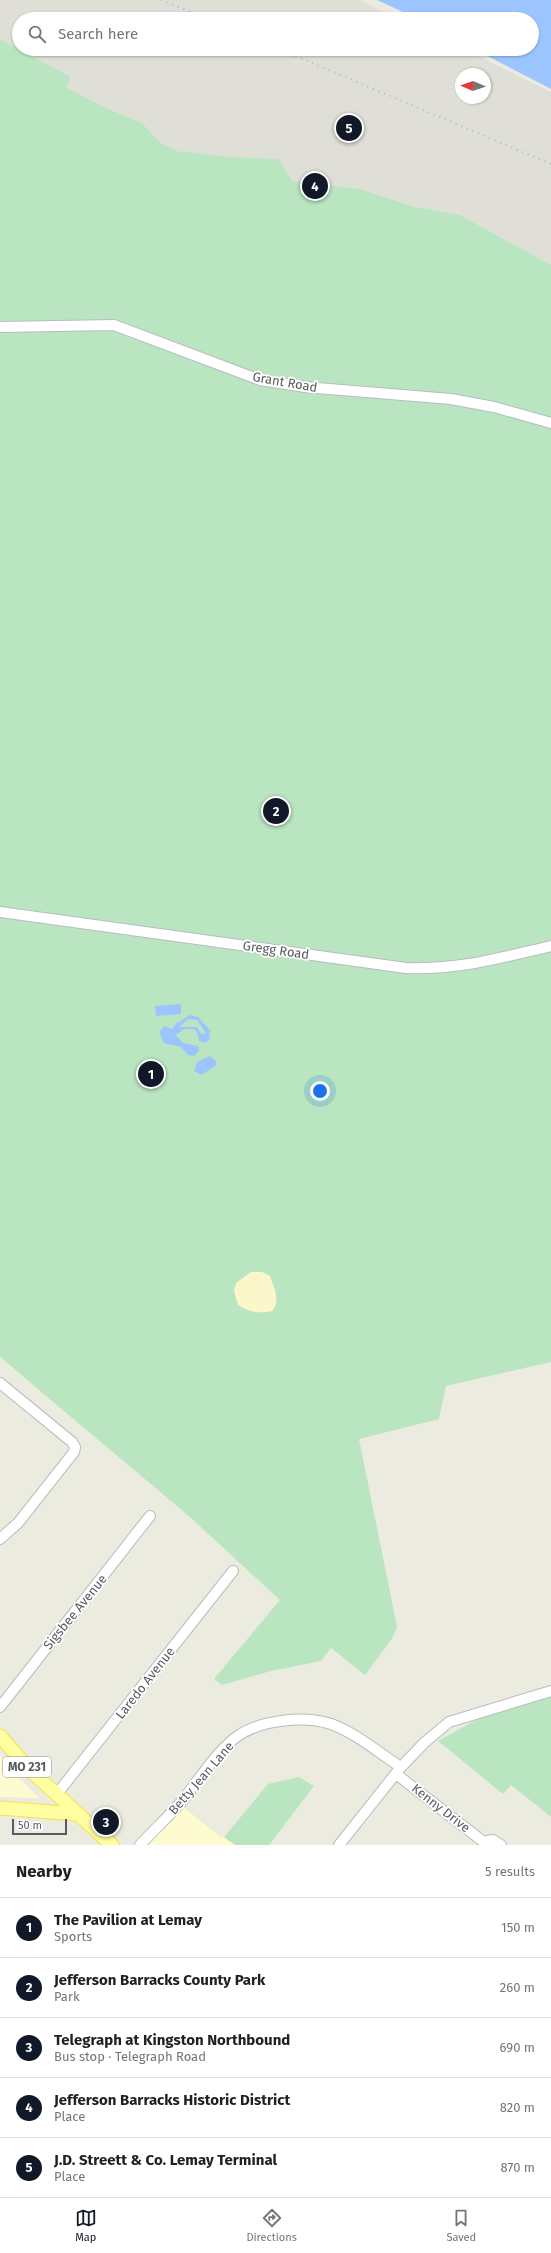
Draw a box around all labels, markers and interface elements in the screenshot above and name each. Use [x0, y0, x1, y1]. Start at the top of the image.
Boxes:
search box [12, 12, 539, 56]
icon: search [26, 23, 48, 45]
text: Search here [58, 25, 138, 43]
north arrow [455, 68, 491, 104]
pin: 5 [336, 113, 362, 143]
pin: 4 [302, 171, 328, 201]
street label: Grant Road [251, 369, 319, 395]
pin: 2 [263, 796, 289, 826]
street label: Gregg Road [242, 938, 310, 962]
pin: 1 [138, 1059, 164, 1089]
your location [310, 1081, 330, 1101]
street label: Sigsbee Avenue [40, 1572, 110, 1652]
street label: Laredo Avenue [112, 1644, 178, 1722]
street label: Betty Jean Lane [165, 1739, 237, 1817]
road number: MO 231 [3, 1757, 51, 1777]
street label: Kenny Drive [409, 1781, 473, 1835]
pin: 3 [93, 1807, 119, 1837]
scale bar [12, 1817, 67, 1836]
text: 50 m [18, 1819, 42, 1832]
text: Nearby [16, 1861, 71, 1882]
text: 5 results [485, 1864, 535, 1879]
text: The Pavilion at Lemay [54, 1911, 202, 1929]
text: 1 [26, 1920, 32, 1935]
text: 150 m [501, 1920, 535, 1935]
text: Sports [54, 1929, 92, 1944]
text: Jefferson Barracks County Park [54, 1971, 265, 1989]
text: 2 [26, 1980, 32, 1995]
text: 260 m [500, 1980, 535, 1995]
text: Park [54, 1989, 80, 2004]
text: Telegraph at Kingston Northbound [54, 2031, 290, 2049]
text: 3 [26, 2040, 32, 2055]
text: 690 m [500, 2040, 535, 2055]
text: Bus stop · Telegraph Road [54, 2049, 206, 2064]
text: Jefferson Barracks Historic District [54, 2091, 290, 2109]
text: 4 [25, 2100, 33, 2115]
text: 820 m [500, 2100, 535, 2115]
text: Place [54, 2109, 85, 2124]
text: J.D. Streett & Co. Lemay Terminal [54, 2151, 277, 2169]
text: 5 [26, 2160, 32, 2175]
text: 870 m [501, 2160, 535, 2175]
text: Place [54, 2169, 85, 2184]
tab: Map [75, 2207, 97, 2244]
tab: Directions [246, 2207, 297, 2244]
tab: Saved [446, 2207, 476, 2244]

